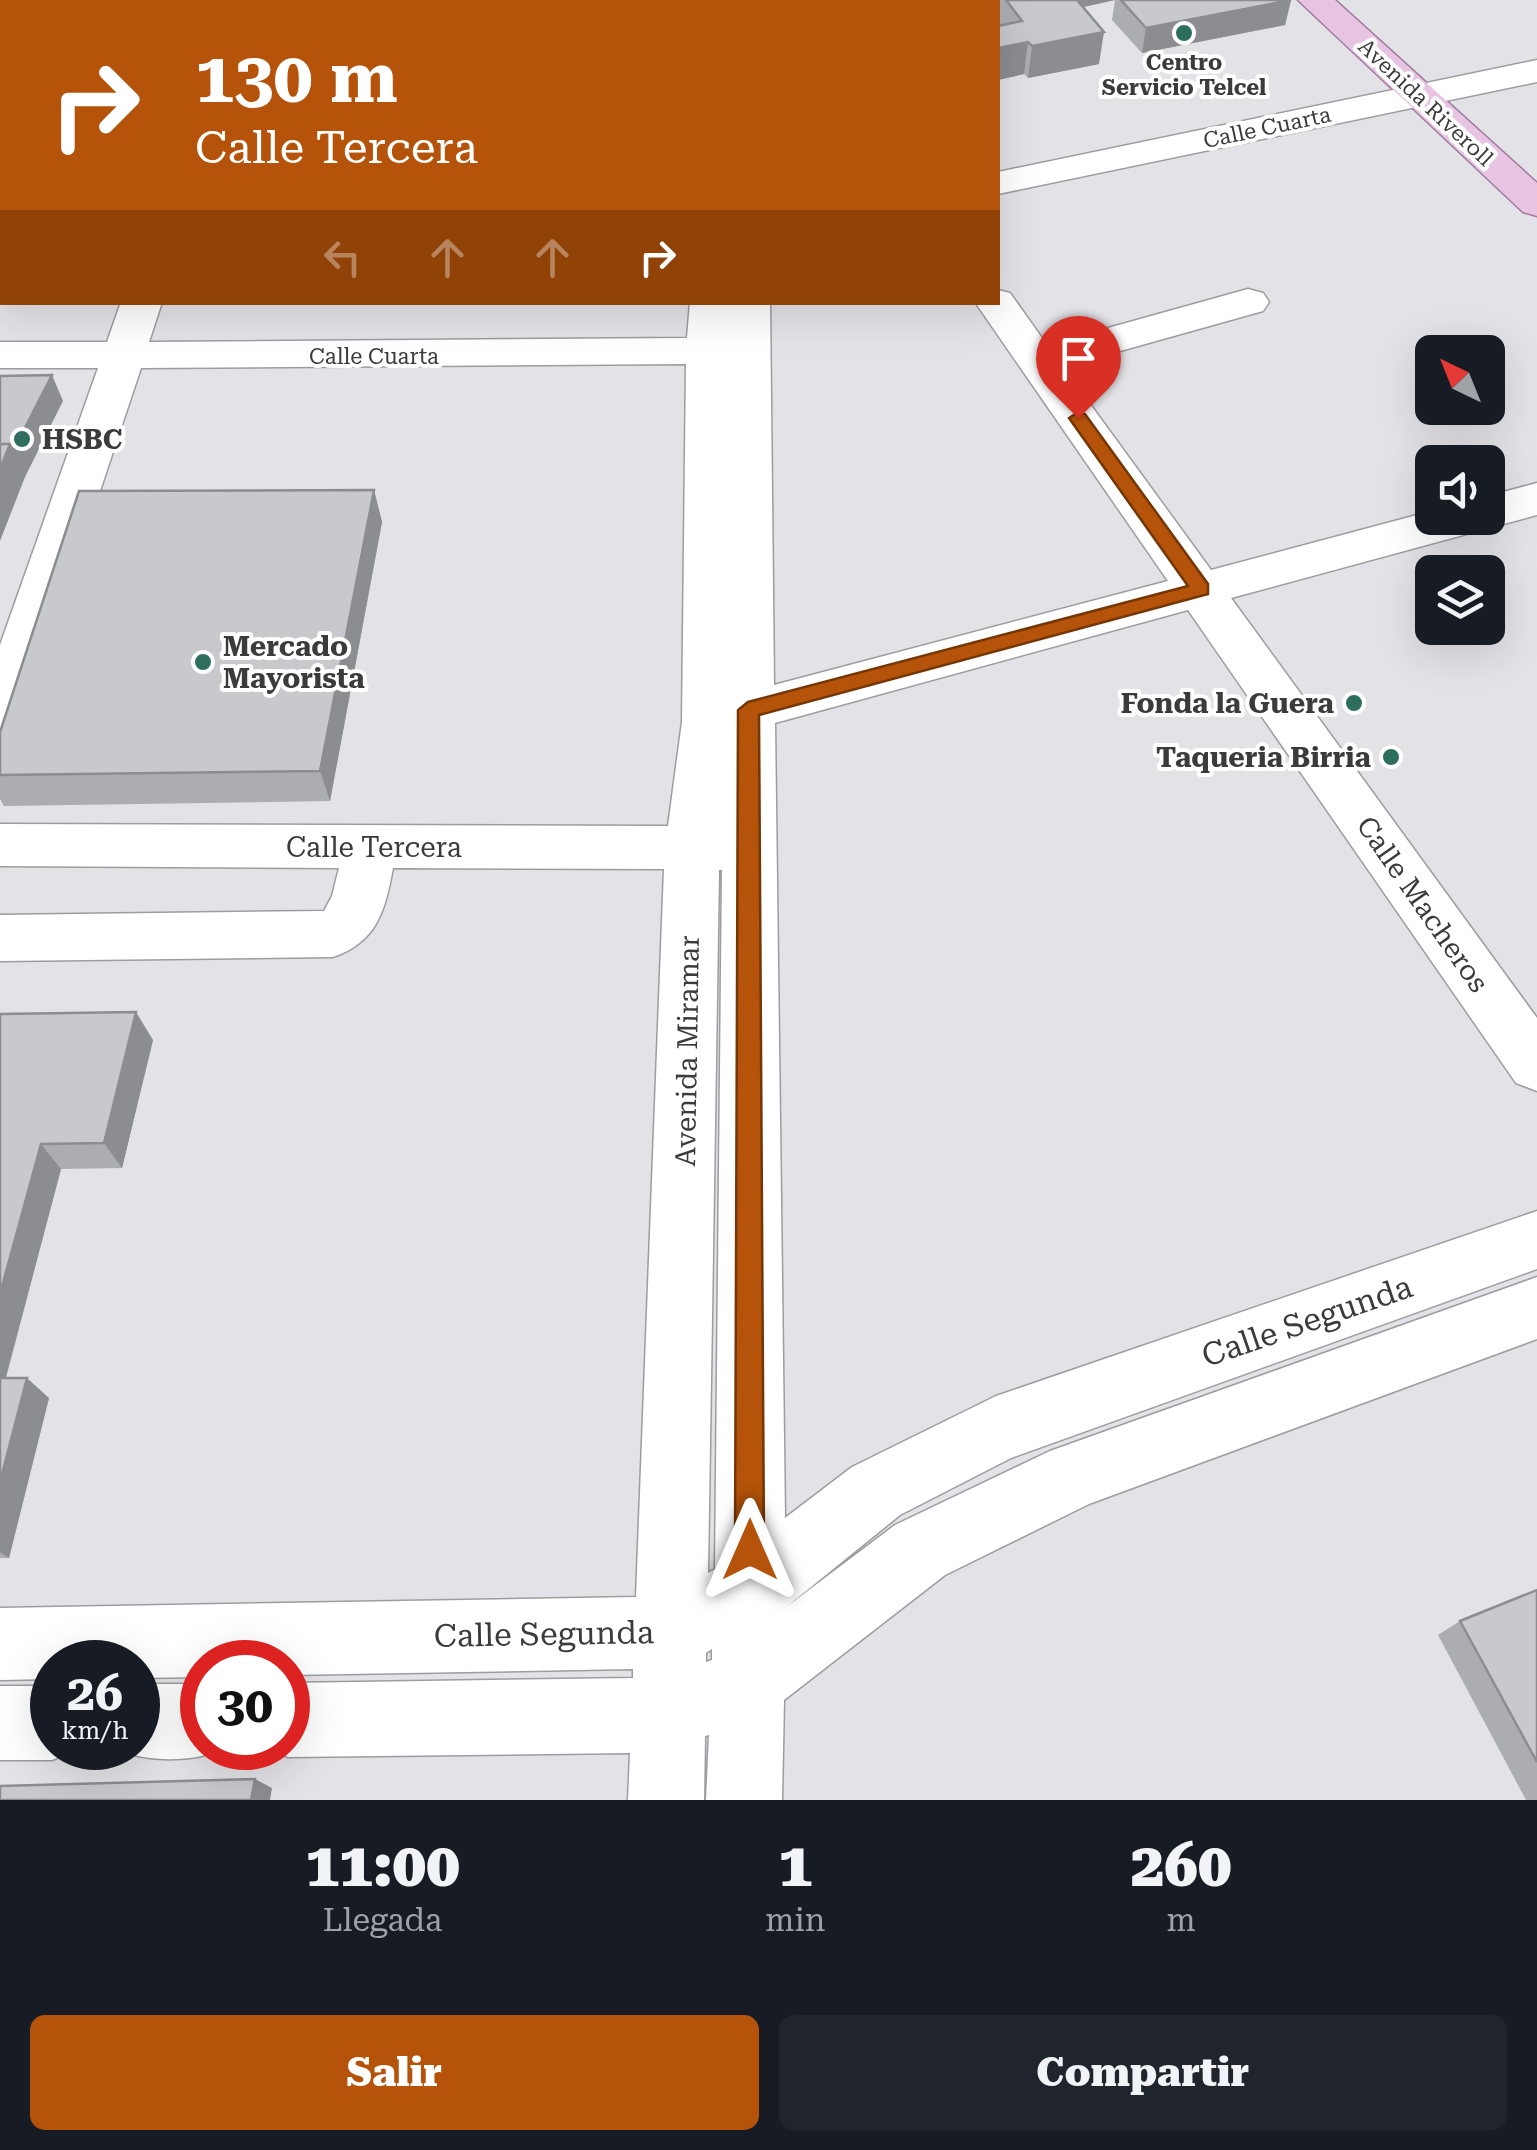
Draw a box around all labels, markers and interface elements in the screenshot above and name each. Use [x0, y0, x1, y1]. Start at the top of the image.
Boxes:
marker: Centro Servicio Telcel [1173, 22, 1195, 44]
street label: Avenida Riveroll [1353, 34, 1498, 171]
text: 130 m [195, 37, 398, 119]
icon: right [30, 40, 160, 170]
place label: Centro Servicio Telcel [1102, 50, 1266, 100]
street label: Calle Cuarta [1201, 102, 1333, 153]
text: Calle Tercera [195, 121, 478, 174]
icon: left [315, 230, 370, 285]
icon: ahead [420, 230, 475, 285]
icon: ahead [525, 230, 580, 285]
icon: right [630, 230, 685, 285]
pin [1036, 316, 1121, 419]
icon: arrive [1051, 331, 1106, 386]
north arrow [1415, 335, 1505, 425]
map controls [1415, 335, 1505, 645]
street label: Calle Cuarta [309, 344, 439, 369]
place label: HSBC [42, 423, 122, 456]
marker: HSBC [11, 428, 33, 450]
button: sound [1415, 445, 1505, 535]
button: layers [1415, 555, 1505, 645]
place label: Mercado Mayorista [223, 630, 365, 695]
marker: Mercado Mayorista [192, 651, 214, 673]
place label: Fonda la Guera [1121, 687, 1335, 720]
marker: Fonda la Guera [1343, 692, 1365, 714]
place label: Taqueria Birria [1156, 741, 1372, 774]
marker: Taqueria Birria [1380, 746, 1402, 768]
street label: Calle Macheros [1350, 810, 1496, 999]
street label: Calle Tercera [286, 831, 462, 864]
street label: Avenida Miramar [669, 935, 706, 1167]
street label: Calle Segunda [1197, 1267, 1417, 1375]
position arrow [698, 1498, 802, 1602]
street label: Calle Segunda [434, 1613, 654, 1655]
speed limit sign: 30 [180, 1640, 310, 1770]
text: 26 [67, 1664, 123, 1722]
text: km/h [62, 1716, 128, 1745]
text: 11:00 [305, 1830, 460, 1901]
text: 1 [778, 1830, 812, 1901]
text: 260 [1131, 1830, 1232, 1901]
text: Llegada [323, 1901, 442, 1939]
text: min [765, 1901, 825, 1939]
text: m [1167, 1901, 1196, 1939]
button: Salir [30, 2015, 759, 2130]
button: Compartir [779, 2015, 1507, 2130]

